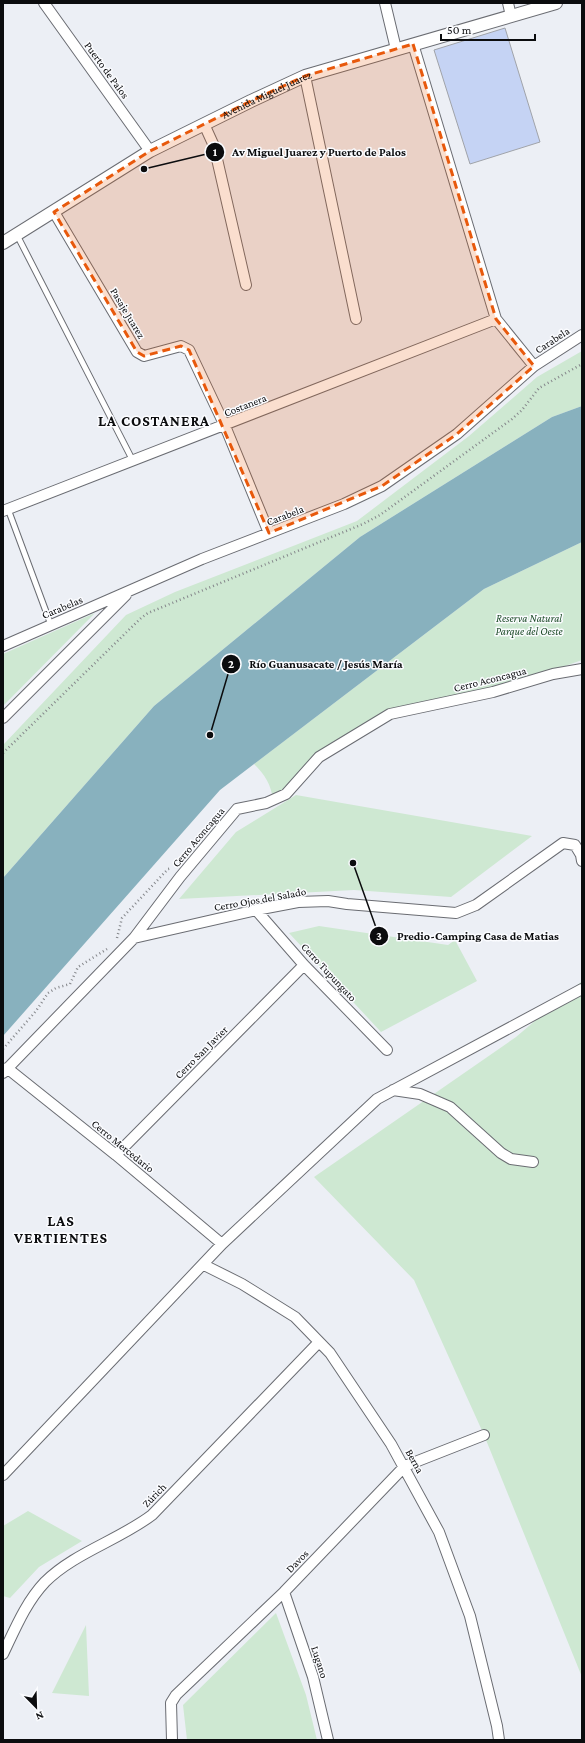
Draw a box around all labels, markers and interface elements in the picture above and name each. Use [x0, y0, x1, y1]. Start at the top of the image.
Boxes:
scale bar [441, 16, 535, 42]
text: 50 m [447, 23, 472, 37]
street label: Puerto de Palos [82, 39, 132, 101]
street label: Avenida Miguel Juarez [220, 68, 313, 121]
callout: Av Miguel Juarez y Puerto de Palos [205, 140, 414, 164]
text: 1 [213, 145, 218, 159]
text: Av Miguel Juarez y Puerto de Palos [231, 145, 406, 159]
street label: Pasaje Juarez [107, 286, 148, 341]
street label: Carabela [532, 324, 572, 356]
street label: Costanera [222, 391, 268, 419]
district label: LA COSTANERA [98, 413, 210, 429]
street label: Carabela [265, 502, 305, 528]
street label: Carabelas [40, 593, 84, 621]
park label: Reserva Natural Parque del Oeste [495, 612, 563, 638]
callout: Río Guanusacate / Jesús María [221, 652, 411, 676]
text: 2 [228, 657, 234, 671]
text: Río Guanusacate / Jesús María [249, 657, 403, 671]
street label: Cerro Aconcagua [452, 664, 528, 695]
street label: Cerro Aconcagua [169, 805, 227, 870]
street label: Cerro Ojos del Salado [213, 885, 308, 914]
callout: Predio-Camping Casa de Matias [369, 924, 566, 948]
text: 3 [376, 929, 382, 943]
text: Predio-Camping Casa de Matias [397, 929, 559, 943]
street label: Cerro Tupungato [298, 940, 359, 1005]
street label: Cerro San Javier [172, 1023, 231, 1082]
street label: Cerro Mercedario [90, 1117, 157, 1175]
district label: LAS VERTIENTES [13, 1213, 108, 1246]
street label: Berna [404, 1447, 426, 1475]
street label: Zúrich [140, 1481, 168, 1509]
street label: Davos [283, 1547, 311, 1575]
street label: Lugano [308, 1644, 331, 1680]
north arrow [16, 1687, 56, 1727]
text: N [34, 1709, 46, 1723]

